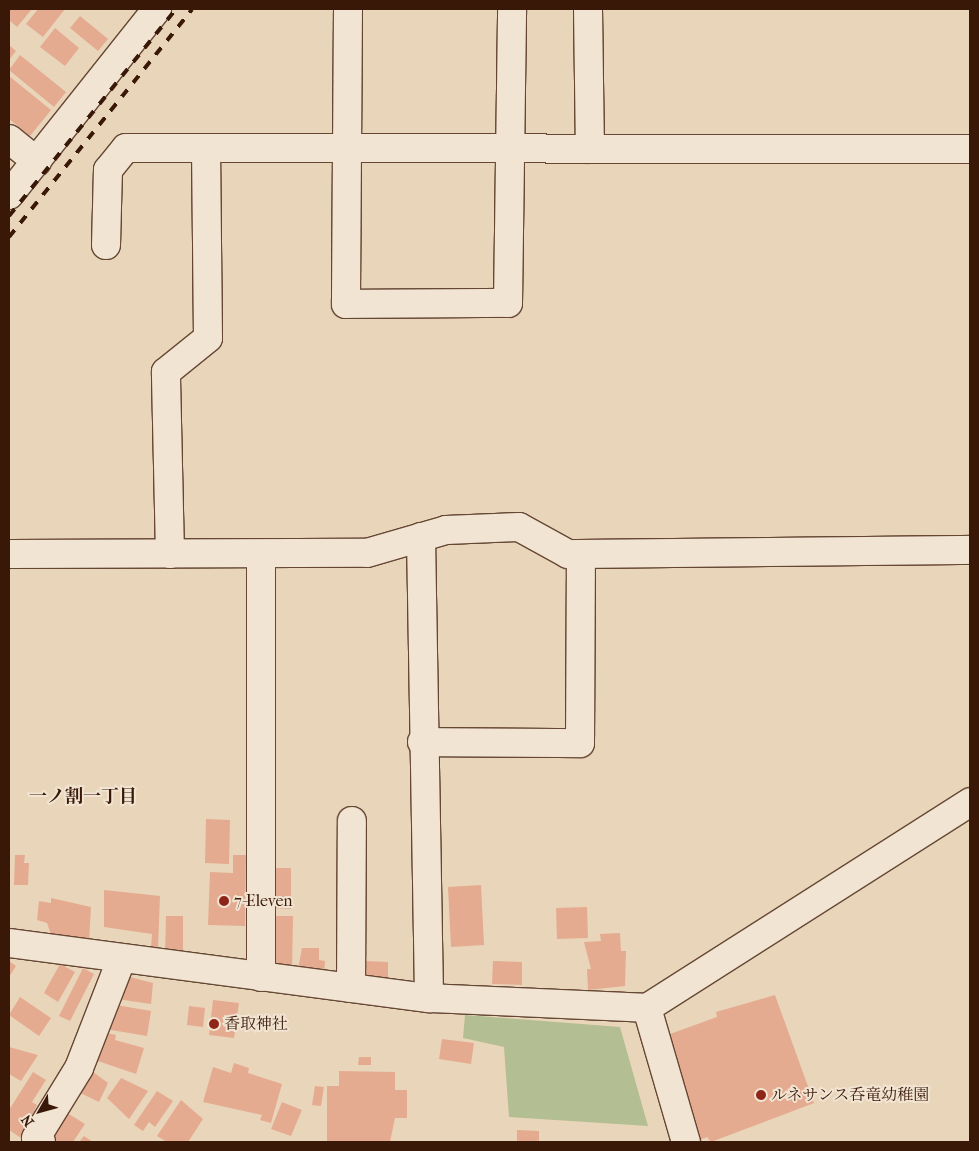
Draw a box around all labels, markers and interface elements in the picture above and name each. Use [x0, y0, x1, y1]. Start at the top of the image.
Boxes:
district label: 一ノ割一丁目 [29, 786, 137, 808]
place label: 7-Eleven [234, 891, 293, 911]
marker: 7-Eleven [218, 895, 230, 907]
place label: 香取神社 [224, 1014, 288, 1034]
marker: 香取神社 [208, 1018, 220, 1030]
place label: ルネサンス呑竜幼稚園 [771, 1085, 931, 1105]
north arrow [15, 1086, 65, 1136]
marker: ルネサンス呑竜幼稚園 [755, 1089, 767, 1101]
text: N [18, 1111, 38, 1130]

